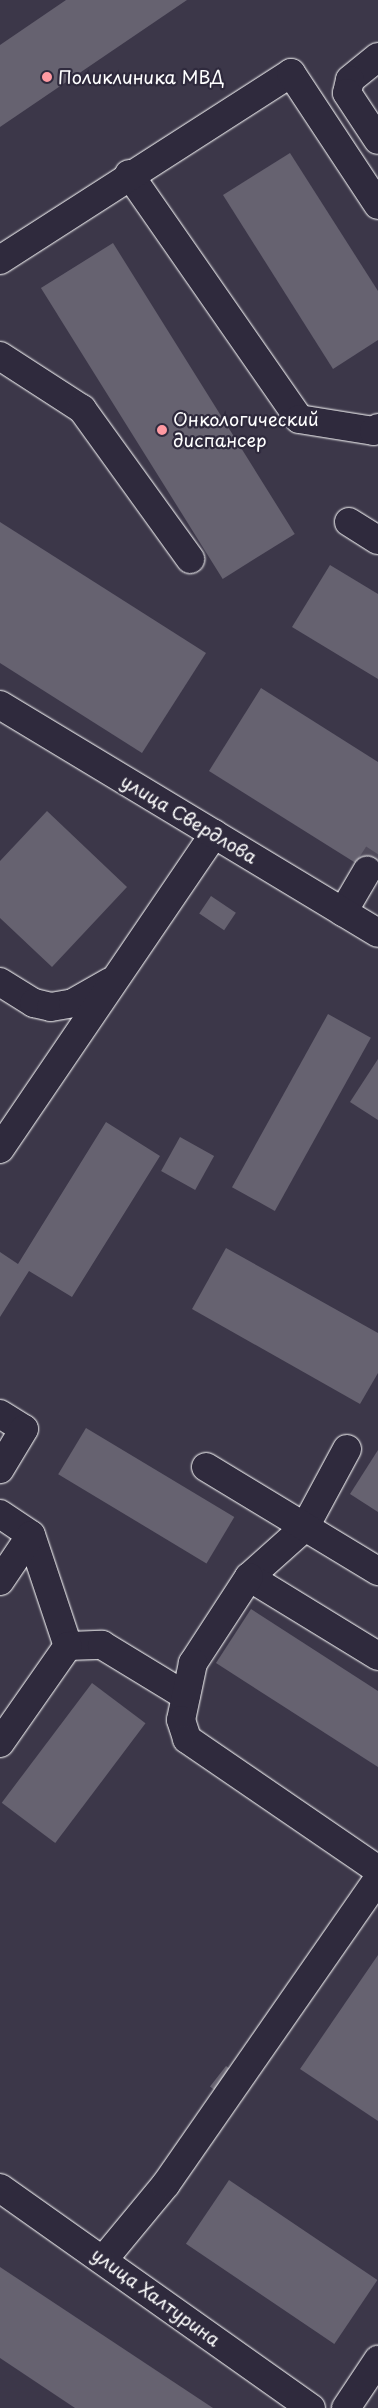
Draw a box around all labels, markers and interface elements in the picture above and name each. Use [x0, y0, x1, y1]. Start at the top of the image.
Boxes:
place label: Поликлиника МВД [58, 66, 225, 88]
marker: Поликлиника МВД [40, 70, 54, 84]
place label: Онкологический диспансер [173, 409, 319, 452]
marker: Онкологический диспансер [155, 423, 169, 437]
street label: улица Свердлова [117, 770, 261, 868]
street label: улица Халтурина [87, 2243, 225, 2351]

